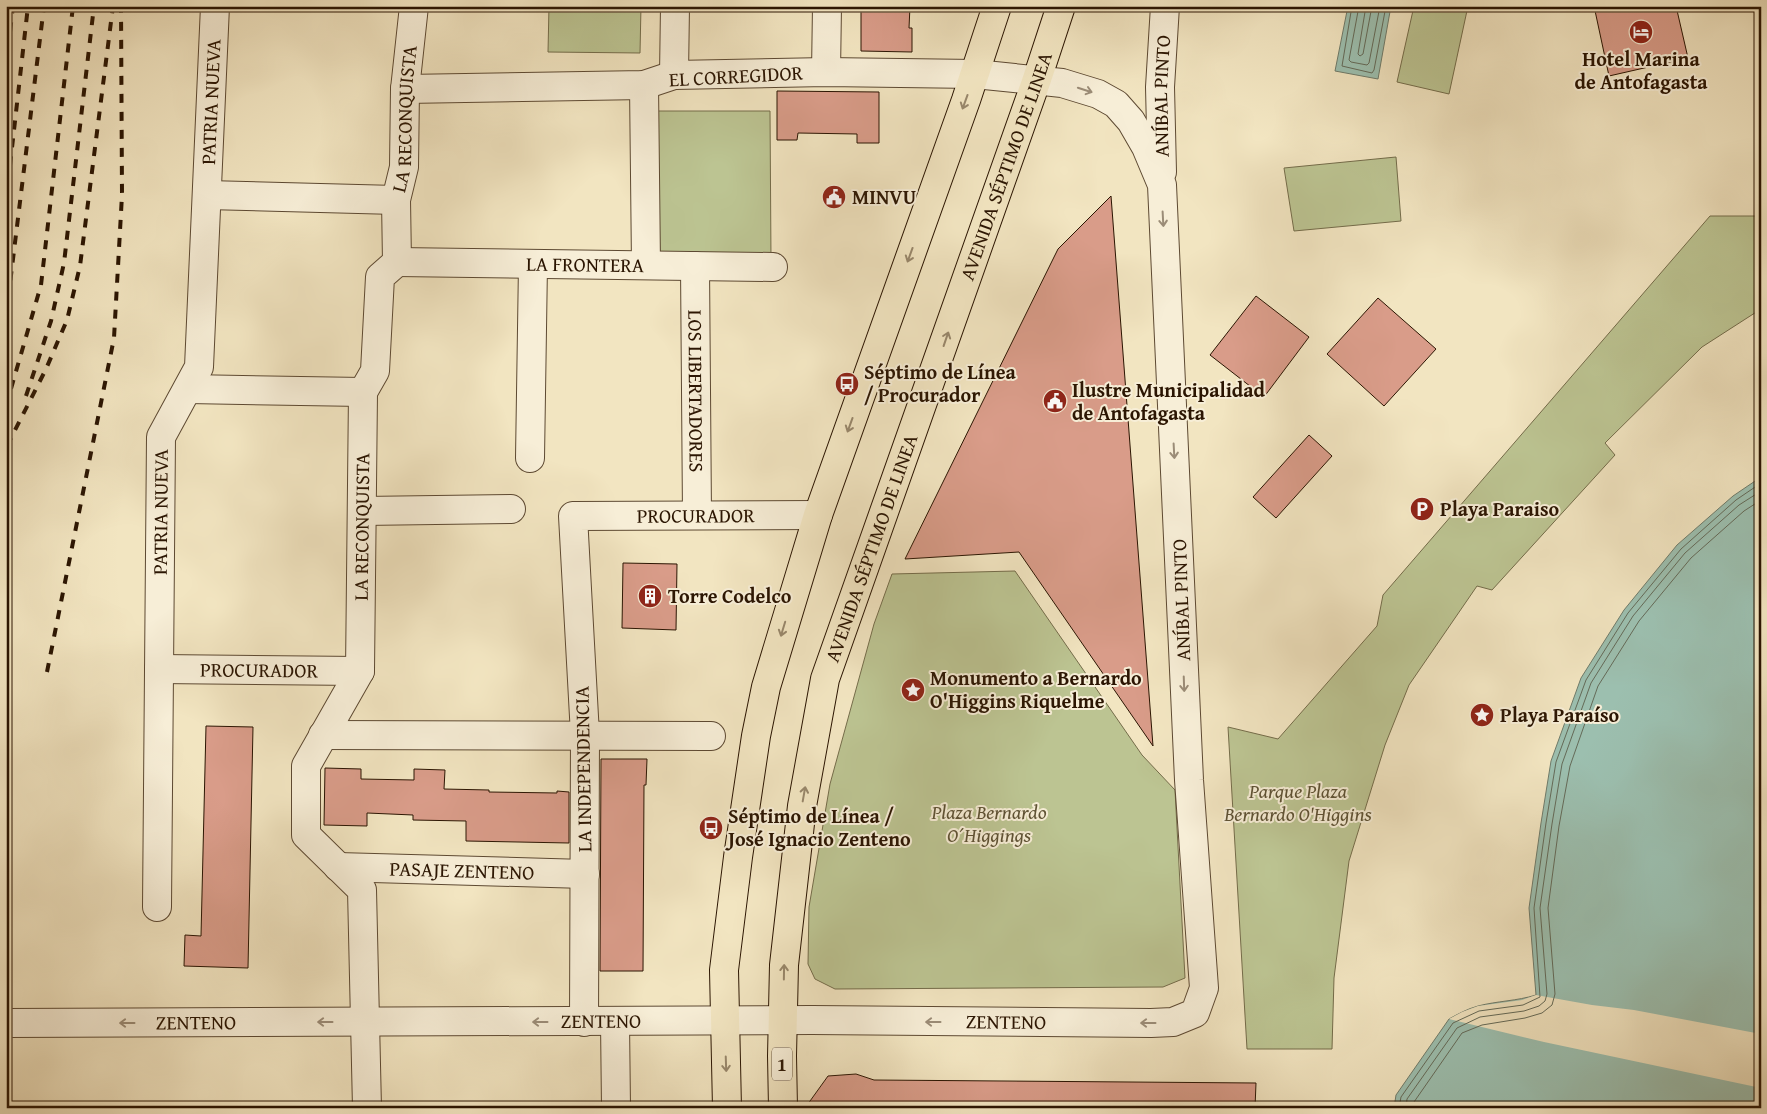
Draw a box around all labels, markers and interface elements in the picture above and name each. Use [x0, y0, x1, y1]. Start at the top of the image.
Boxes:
hotel icon: Hotel Marina de Antofagasta [1628, 19, 1654, 45]
street label: ANÍBAL PINTO [1145, 34, 1177, 158]
street label: PATRIA NUEVA [193, 38, 228, 165]
street label: LA RECONQUISTA [383, 44, 424, 195]
place label: Hotel Marina de Antofagasta [1575, 44, 1708, 96]
street label: AVENIDA SÉPTIMO DE LINEA [952, 48, 1059, 284]
street label: EL CORREGIDOR [668, 57, 804, 93]
one-way arrow [1076, 86, 1092, 95]
one-way arrow [960, 94, 969, 109]
place label: MINVU [852, 182, 916, 211]
public building icon: MINVU [821, 184, 847, 210]
one-way arrow [1159, 211, 1168, 227]
one-way arrow [905, 247, 914, 262]
street label: LA FRONTERA [526, 249, 644, 279]
street label: LOS LIBERTADORES [681, 310, 712, 472]
one-way arrow [941, 331, 951, 347]
place label: Séptimo de Línea / Procurador [864, 357, 1017, 409]
bus stop icon: Séptimo de Línea / Procurador [834, 371, 860, 397]
place label: Ilustre Municipalidad de Antofagasta [1072, 375, 1266, 427]
public building icon: Ilustre Municipalidad de Antofagasta [1042, 388, 1068, 414]
one-way arrow [845, 416, 854, 432]
street label: AVENIDA SÉPTIMO DE LINEA [817, 430, 924, 666]
one-way arrow [1169, 442, 1179, 459]
street label: PATRIA NUEVA [145, 449, 175, 575]
street label: LA RECONQUISTA [346, 453, 376, 601]
place label: Playa Paraiso [1440, 494, 1560, 523]
parking icon: Playa Paraiso [1409, 496, 1435, 522]
street label: PROCURADOR [637, 500, 755, 530]
street label: ANÍBAL PINTO [1164, 538, 1197, 662]
place label: Torre Codelco [668, 581, 792, 610]
building icon: Torre Codelco [637, 583, 663, 609]
one-way arrow [778, 621, 788, 637]
street label: PROCURADOR [200, 654, 319, 685]
place label: Monumento a Bernardo O'Higgins Riquelme [930, 663, 1142, 715]
one-way arrow [1179, 675, 1189, 691]
place icon: Monumento a Bernardo O'Higgins Riquelme [900, 677, 926, 703]
street label: LA INDEPENDENCIA [567, 686, 598, 852]
place label: Playa Paraíso [1500, 700, 1620, 729]
place icon: Playa Paraíso [1469, 702, 1495, 728]
park label: Parque Plaza Bernardo O'Higgins [1223, 776, 1373, 828]
one-way arrow [799, 786, 809, 802]
park label: Plaza Bernardo O´Higgings [931, 797, 1047, 849]
place label: Séptimo de Línea / José Ignacio Zenteno [725, 801, 911, 853]
bus stop icon: Séptimo de Línea / José Ignacio Zenteno [698, 815, 724, 841]
street label: PASAJE ZENTENO [389, 853, 535, 887]
one-way arrow [779, 965, 789, 981]
street label: ZENTENO [561, 1006, 641, 1035]
street label: ZENTENO [966, 1006, 1046, 1036]
street label: ZENTENO [156, 1007, 236, 1036]
one-way arrow [317, 1017, 333, 1027]
one-way arrow [532, 1017, 548, 1027]
one-way arrow [925, 1017, 942, 1027]
one-way arrow [119, 1018, 136, 1028]
one-way arrow [1140, 1018, 1156, 1028]
road number: 1 [772, 1048, 792, 1080]
one-way arrow [722, 1056, 731, 1072]

